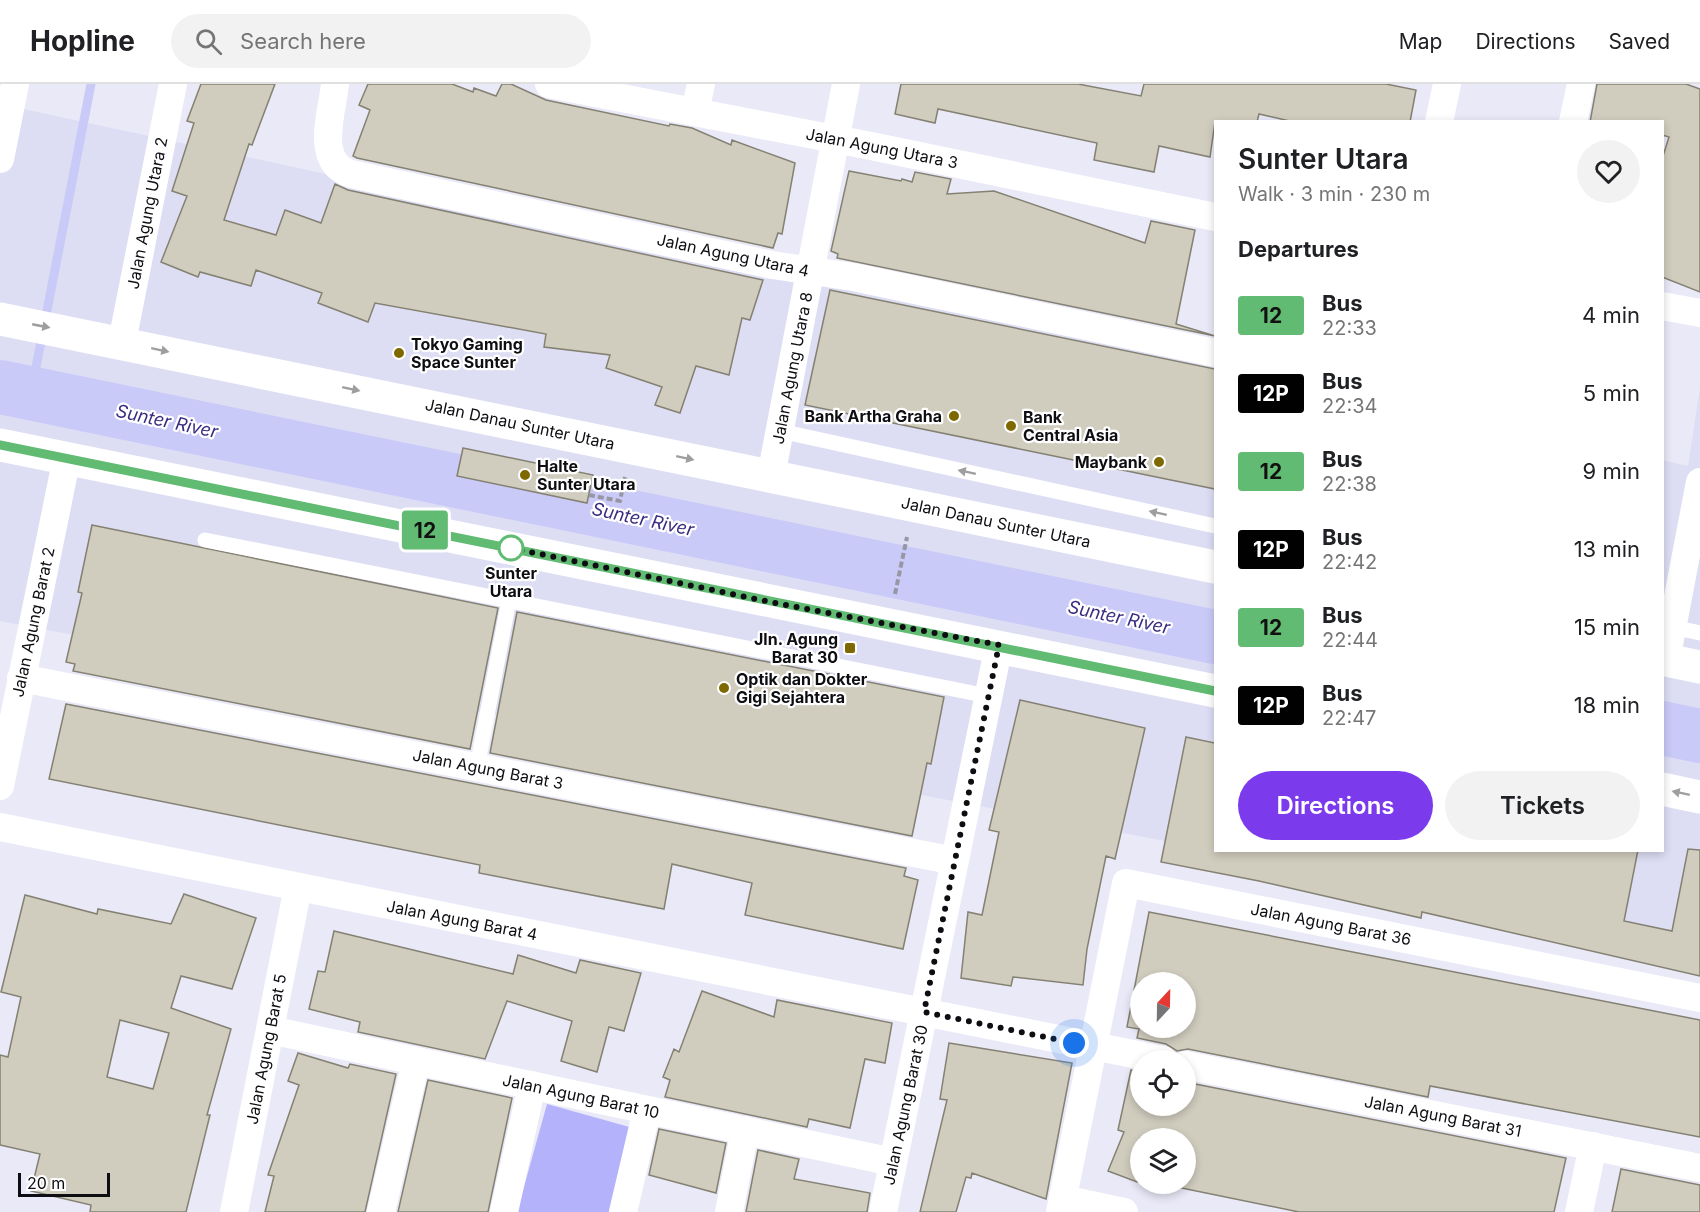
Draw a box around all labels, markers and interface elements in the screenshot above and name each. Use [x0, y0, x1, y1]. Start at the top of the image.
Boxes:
search box [171, 14, 591, 68]
text: Hopline [30, 24, 135, 58]
icon: search [192, 25, 225, 58]
text: Search here [240, 28, 366, 54]
text: Map [1399, 29, 1442, 54]
text: Directions [1475, 29, 1576, 54]
text: Saved [1609, 29, 1670, 54]
street label: Jalan Agung Utara 3 [804, 123, 960, 173]
street label: Jalan Agung Utara 2 [122, 135, 172, 291]
button: heart [1577, 140, 1640, 203]
text: Sunter Utara [1238, 142, 1408, 176]
text: Walk · 3 min · 230 m [1238, 182, 1430, 206]
street label: Jalan Agung Utara 4 [655, 229, 811, 281]
text: Departures [1238, 236, 1359, 262]
street label: Jalan Agung Utara 8 [767, 290, 817, 446]
text: Bus [1322, 290, 1363, 316]
text: 4 min [1582, 302, 1640, 328]
text: 12 [1260, 303, 1282, 328]
text: 22:33 [1322, 316, 1377, 340]
one-way arrow [32, 322, 51, 331]
place label: Tokyo Gaming Space Sunter [411, 334, 523, 372]
one-way arrow [151, 346, 170, 355]
marker: Tokyo Gaming Space Sunter [392, 346, 406, 360]
text: Bus [1322, 368, 1363, 394]
text: 5 min [1583, 380, 1640, 406]
text: 12P [1253, 381, 1289, 406]
one-way arrow [342, 385, 361, 394]
street label: Jalan Danau Sunter Utara [423, 394, 617, 454]
text: 22:34 [1322, 394, 1377, 418]
water label: Sunter River [114, 400, 221, 442]
place label: Bank Artha Graha [805, 406, 942, 426]
place label: Bank Central Asia [1023, 407, 1118, 445]
marker: Bank Artha Graha [947, 409, 961, 423]
marker: Bank Central Asia [1004, 419, 1018, 433]
text: Bus [1322, 446, 1363, 472]
place label: Maybank [1075, 452, 1148, 472]
one-way arrow [676, 454, 695, 463]
marker: Maybank [1152, 455, 1166, 469]
place label: Halte Sunter Utara [537, 456, 635, 494]
text: 9 min [1583, 458, 1640, 484]
text: 12 [1260, 459, 1282, 484]
one-way arrow [958, 467, 977, 476]
marker: Halte Sunter Utara [518, 468, 532, 482]
text: 22:38 [1322, 472, 1377, 496]
street label: Jalan Danau Sunter Utara [899, 492, 1093, 552]
water label: Sunter River [590, 498, 697, 540]
one-way arrow [1148, 508, 1167, 517]
line badge: 12 [398, 510, 452, 550]
text: 12 [414, 518, 436, 543]
text: Bus [1322, 524, 1363, 550]
marker: Sunter Utara [498, 535, 524, 561]
text: 13 min [1574, 536, 1640, 562]
text: 12P [1253, 537, 1289, 562]
street label: Jalan Agung Barat 2 [7, 545, 59, 699]
text: 22:42 [1322, 550, 1377, 574]
place label: Sunter Utara [485, 563, 538, 601]
water label: Sunter River [1066, 596, 1173, 638]
text: Bus [1322, 602, 1363, 628]
text: 15 min [1574, 614, 1640, 640]
text: 12 [1260, 615, 1282, 640]
text: 22:44 [1322, 628, 1378, 652]
place label: Jln. Agung Barat 30 [754, 629, 838, 667]
marker: Jln. Agung Barat 30 [843, 641, 857, 655]
place label: Optik dan Dokter Gigi Sejahtera [736, 669, 868, 707]
text: Bus [1322, 680, 1363, 706]
marker: Optik dan Dokter Gigi Sejahtera [717, 681, 731, 695]
text: 18 min [1574, 692, 1640, 718]
text: 12P [1253, 693, 1289, 718]
text: 22:47 [1322, 706, 1376, 730]
street label: Jalan Agung Barat 3 [411, 745, 565, 793]
button: Directions [1238, 771, 1433, 840]
button: Tickets [1445, 771, 1640, 840]
one-way arrow [1671, 788, 1690, 797]
street label: Jalan Agung Barat 4 [385, 896, 539, 944]
street label: Jalan Agung Barat 36 [1249, 899, 1413, 949]
street label: Jalan Agung Barat 5 [242, 972, 290, 1126]
north arrow [1130, 972, 1196, 1038]
map controls [1130, 972, 1196, 1194]
street label: Jalan Agung Barat 30 [878, 1023, 932, 1187]
your location [1059, 1028, 1089, 1058]
button: locate [1130, 1050, 1196, 1116]
street label: Jalan Agung Barat 10 [501, 1070, 661, 1122]
street label: Jalan Agung Barat 31 [1363, 1091, 1523, 1141]
button: layers [1130, 1128, 1196, 1194]
scale bar [18, 1170, 110, 1198]
text: 20 m [27, 1173, 65, 1193]

